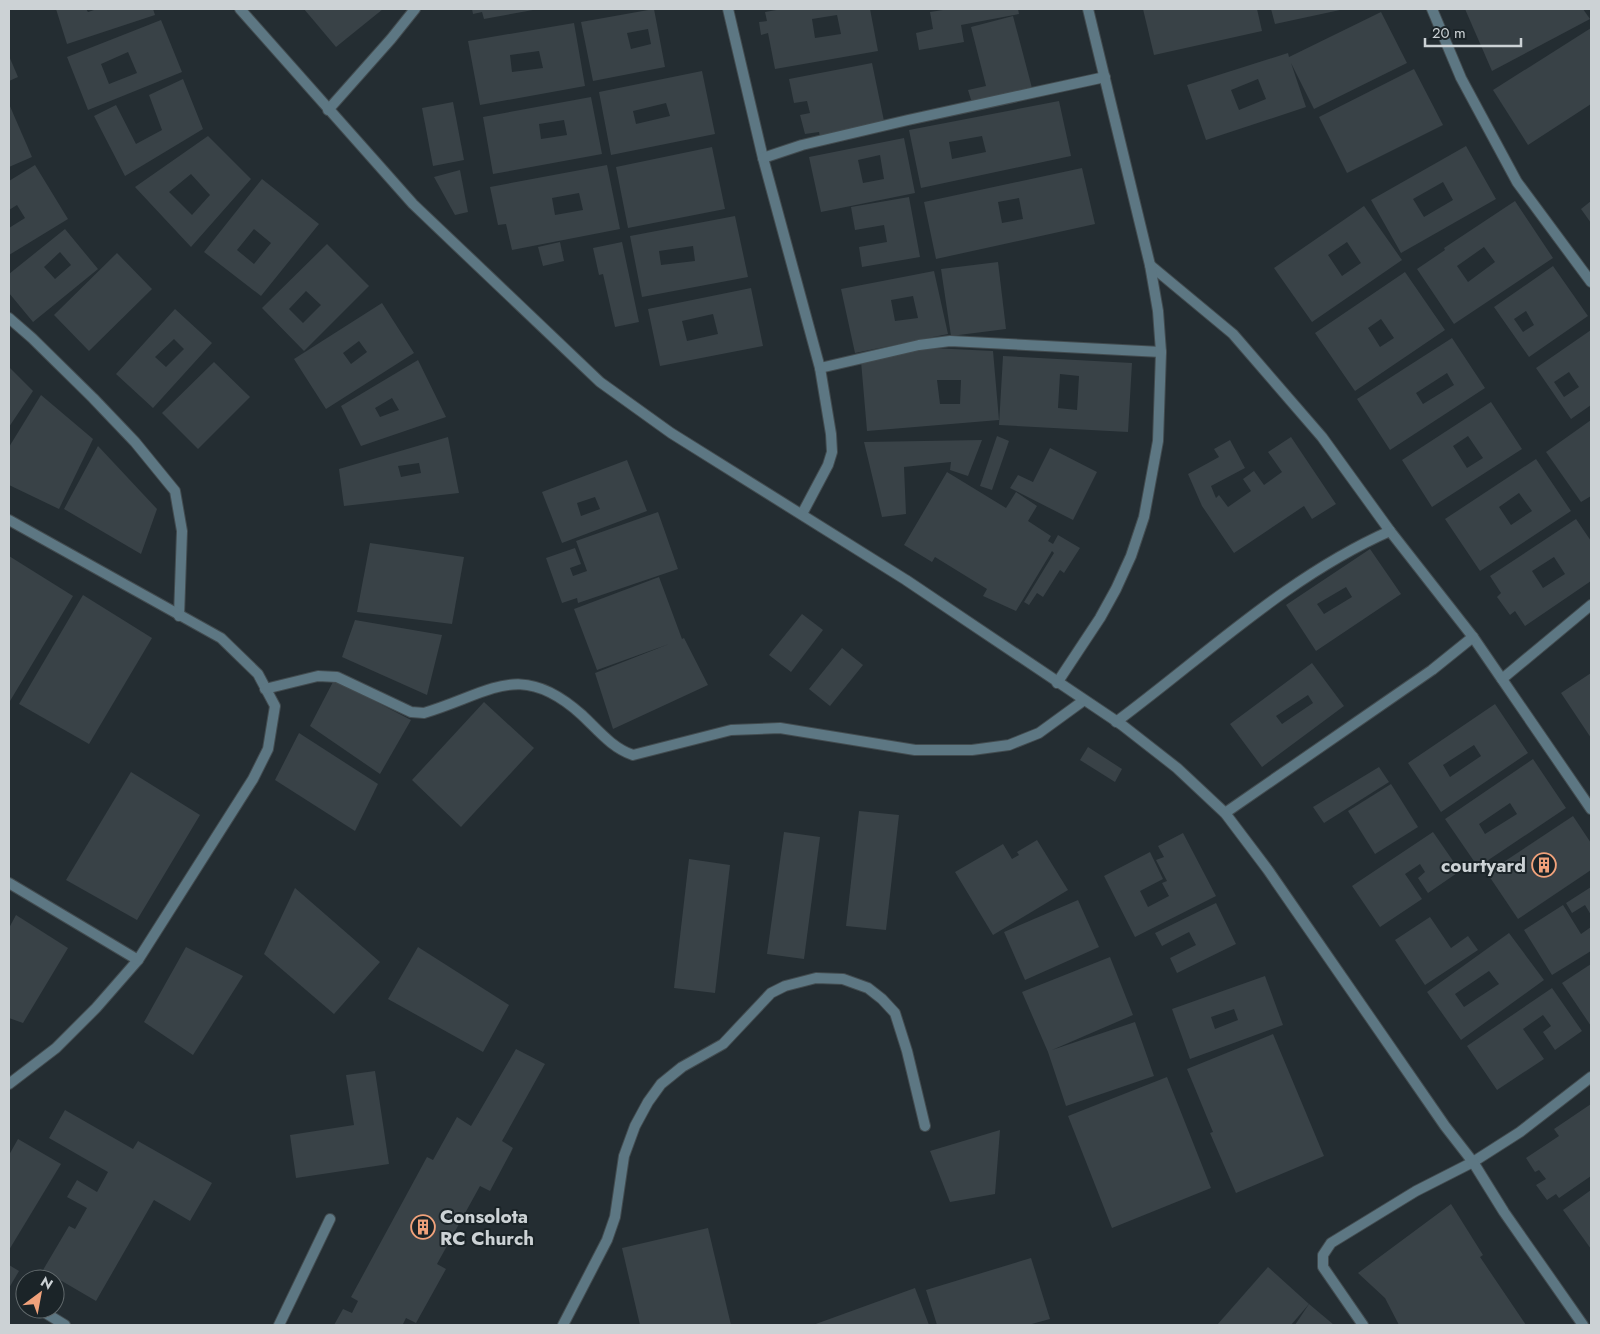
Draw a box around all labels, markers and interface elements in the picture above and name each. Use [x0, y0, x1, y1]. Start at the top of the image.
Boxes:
scale bar [1425, 15, 1521, 47]
text: 20 m [1432, 22, 1466, 44]
place label: courtyard [1441, 852, 1526, 879]
building icon: courtyard [1531, 852, 1557, 878]
place label: Consolota RC Church [440, 1203, 534, 1252]
building icon: Consolota RC Church [410, 1214, 436, 1240]
north arrow [15, 1269, 65, 1319]
text: N [37, 1272, 57, 1294]

